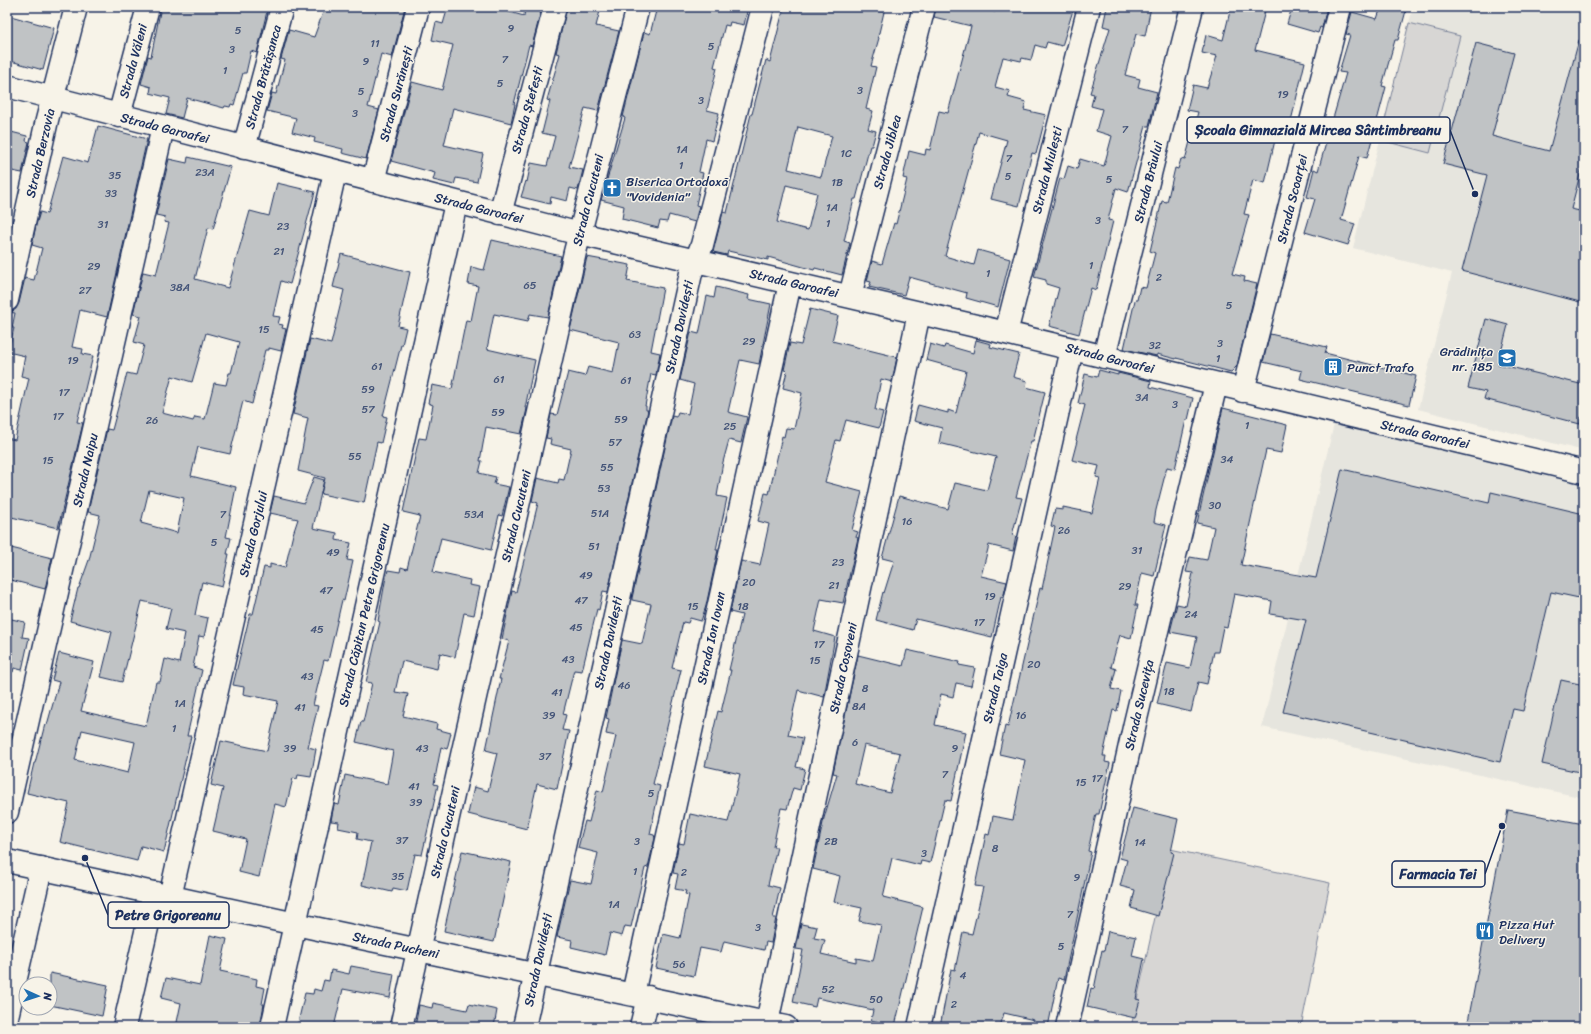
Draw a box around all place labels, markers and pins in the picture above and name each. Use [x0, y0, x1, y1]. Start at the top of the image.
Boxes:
callout: Școala Gimnazială Mircea Sântimbreanu [1187, 117, 1450, 143]
place label: Biserica Ortodoxă "Vovidenia" [626, 170, 729, 208]
church icon: Biserica Ortodoxă "Vovidenia" [601, 177, 623, 199]
place label: Grădinița nr. 185 [1440, 340, 1493, 378]
school or university icon: Grădinița nr. 185 [1496, 347, 1518, 369]
building icon: Punct Trafo [1322, 356, 1344, 378]
place label: Punct Trafo [1347, 356, 1414, 379]
callout: Farmacia Tei [1392, 861, 1485, 887]
callout: Petre Grigoreanu [108, 902, 229, 928]
place label: Pizza Hut Delivery [1499, 913, 1555, 951]
restaurant icon: Pizza Hut Delivery [1474, 920, 1496, 942]

